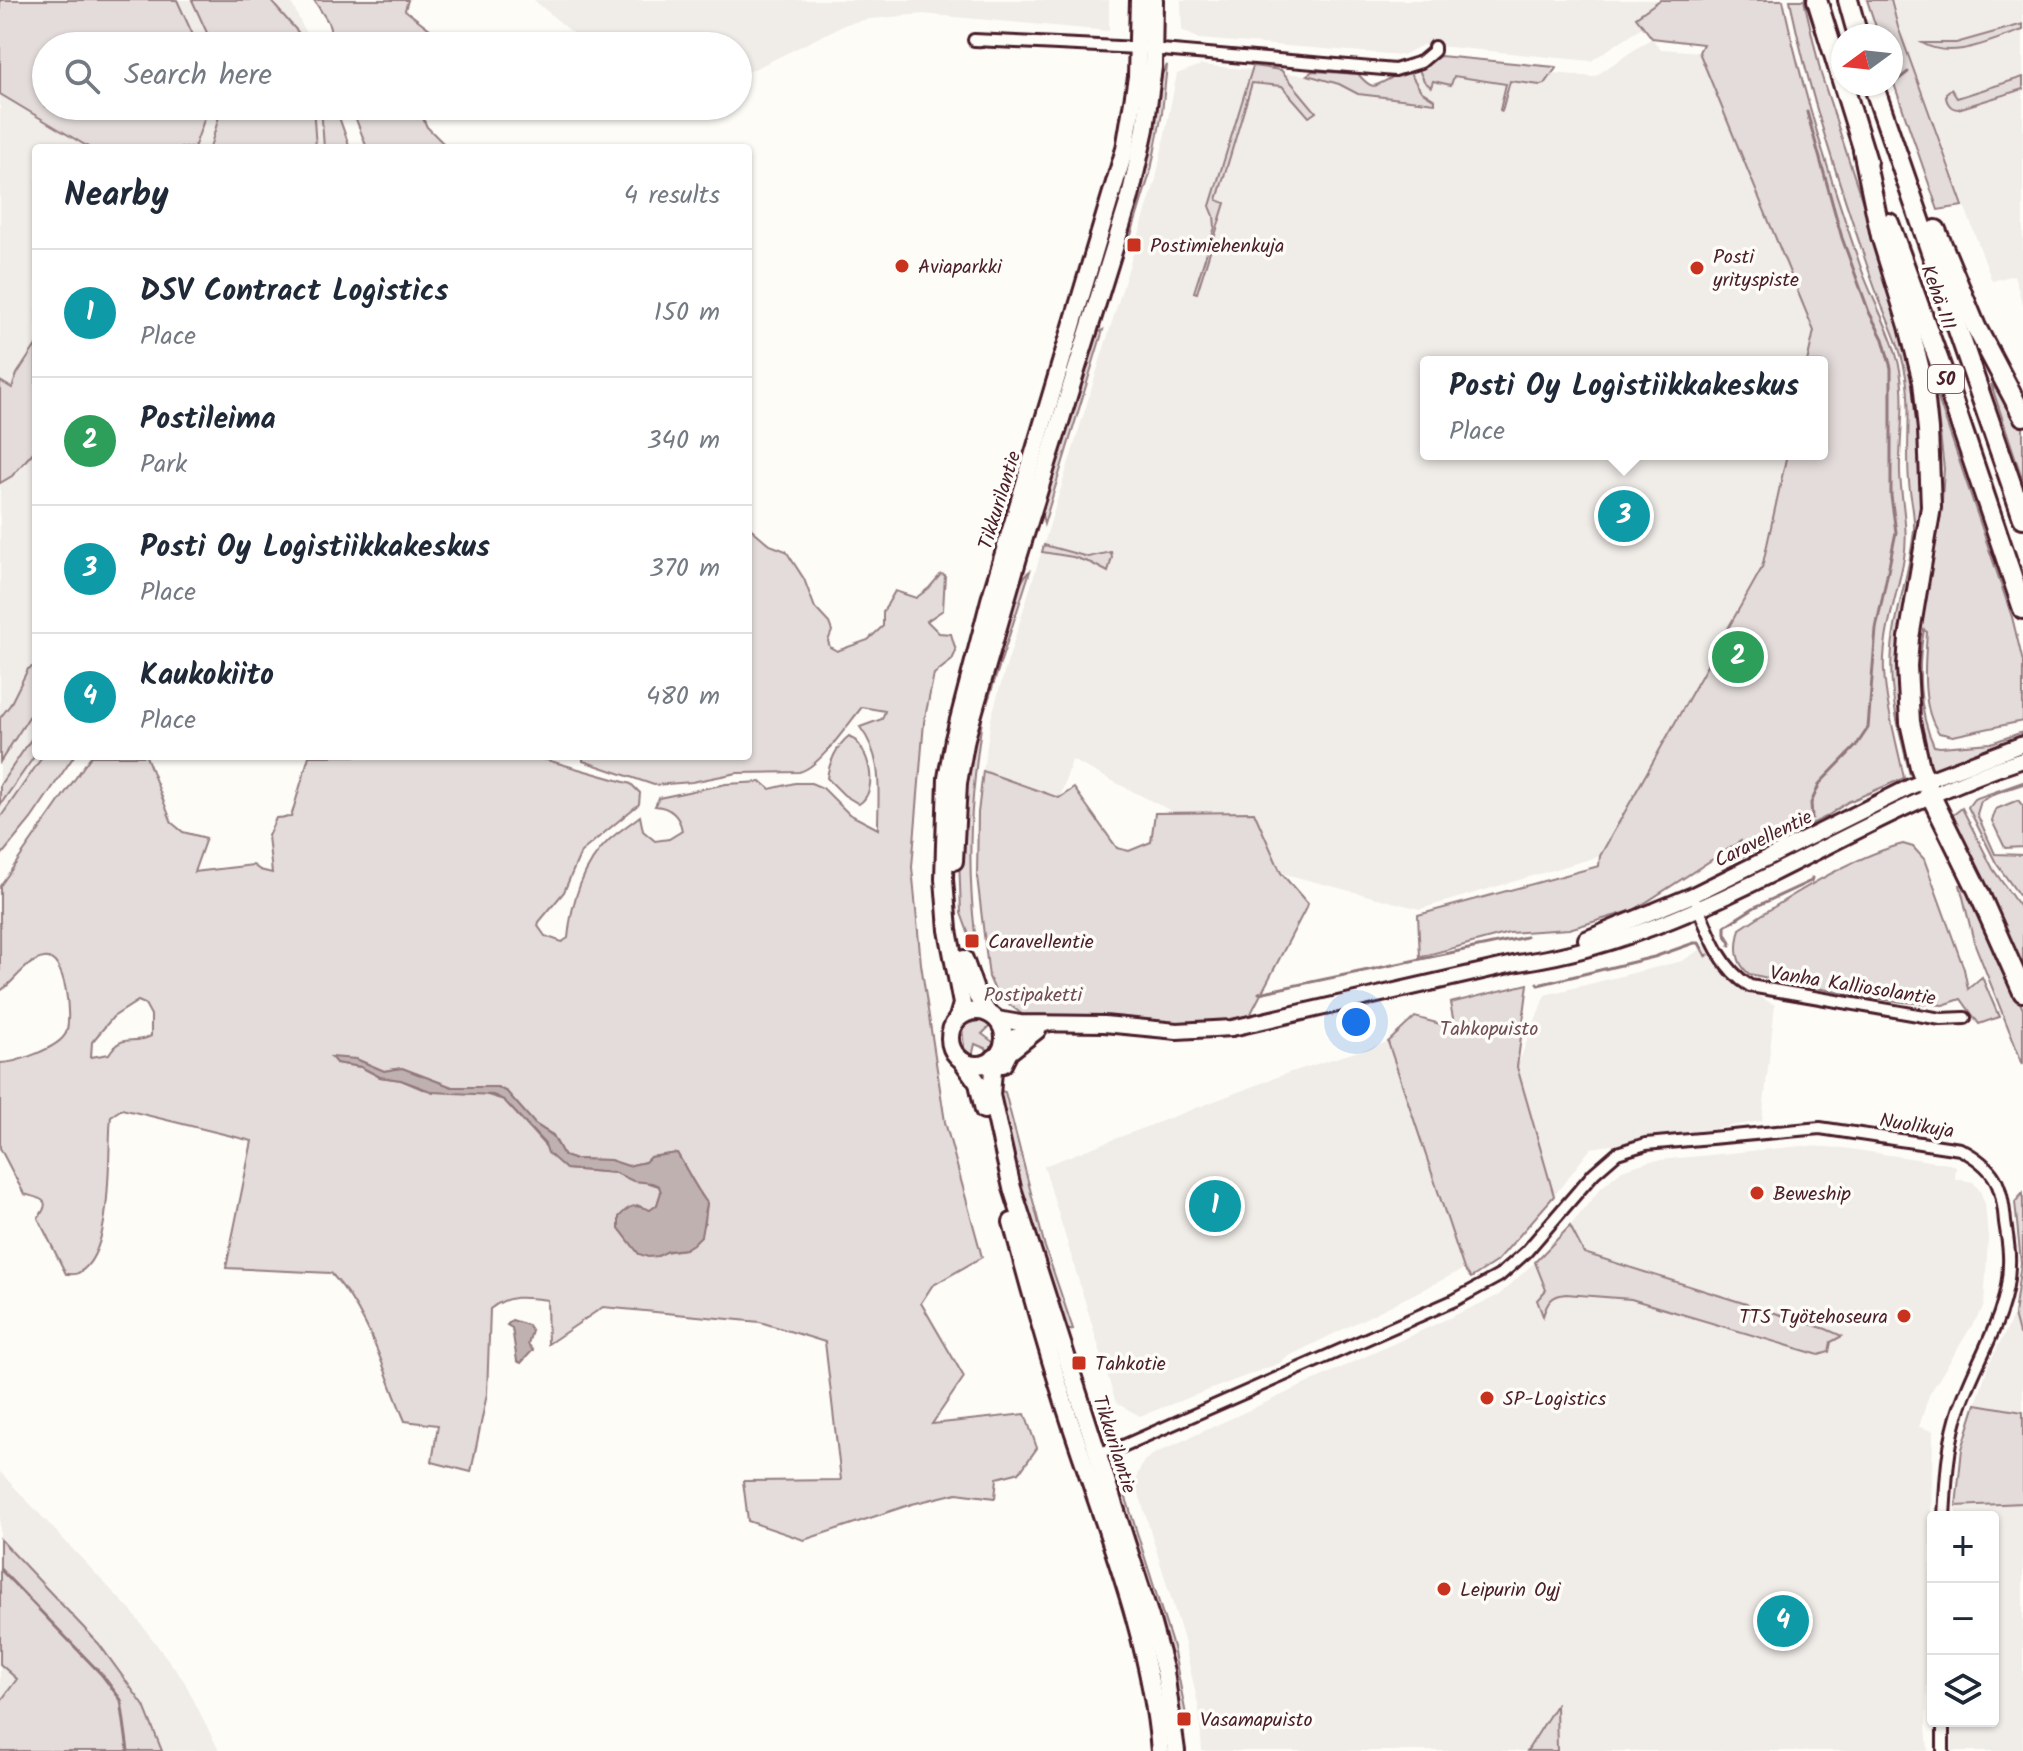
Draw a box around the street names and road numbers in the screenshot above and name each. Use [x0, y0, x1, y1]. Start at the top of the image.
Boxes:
street label: Kehä III [1911, 260, 1964, 335]
road number: 50 [1928, 365, 1964, 393]
street label: Tikkurilantie [971, 447, 1031, 554]
street label: Caravellentie [1709, 802, 1818, 877]
street label: Vanha Kalliosolantie [1767, 958, 1938, 1016]
street label: Nuolikuja [1877, 1105, 1956, 1149]
street label: Tikkurilantie [1082, 1391, 1144, 1498]

